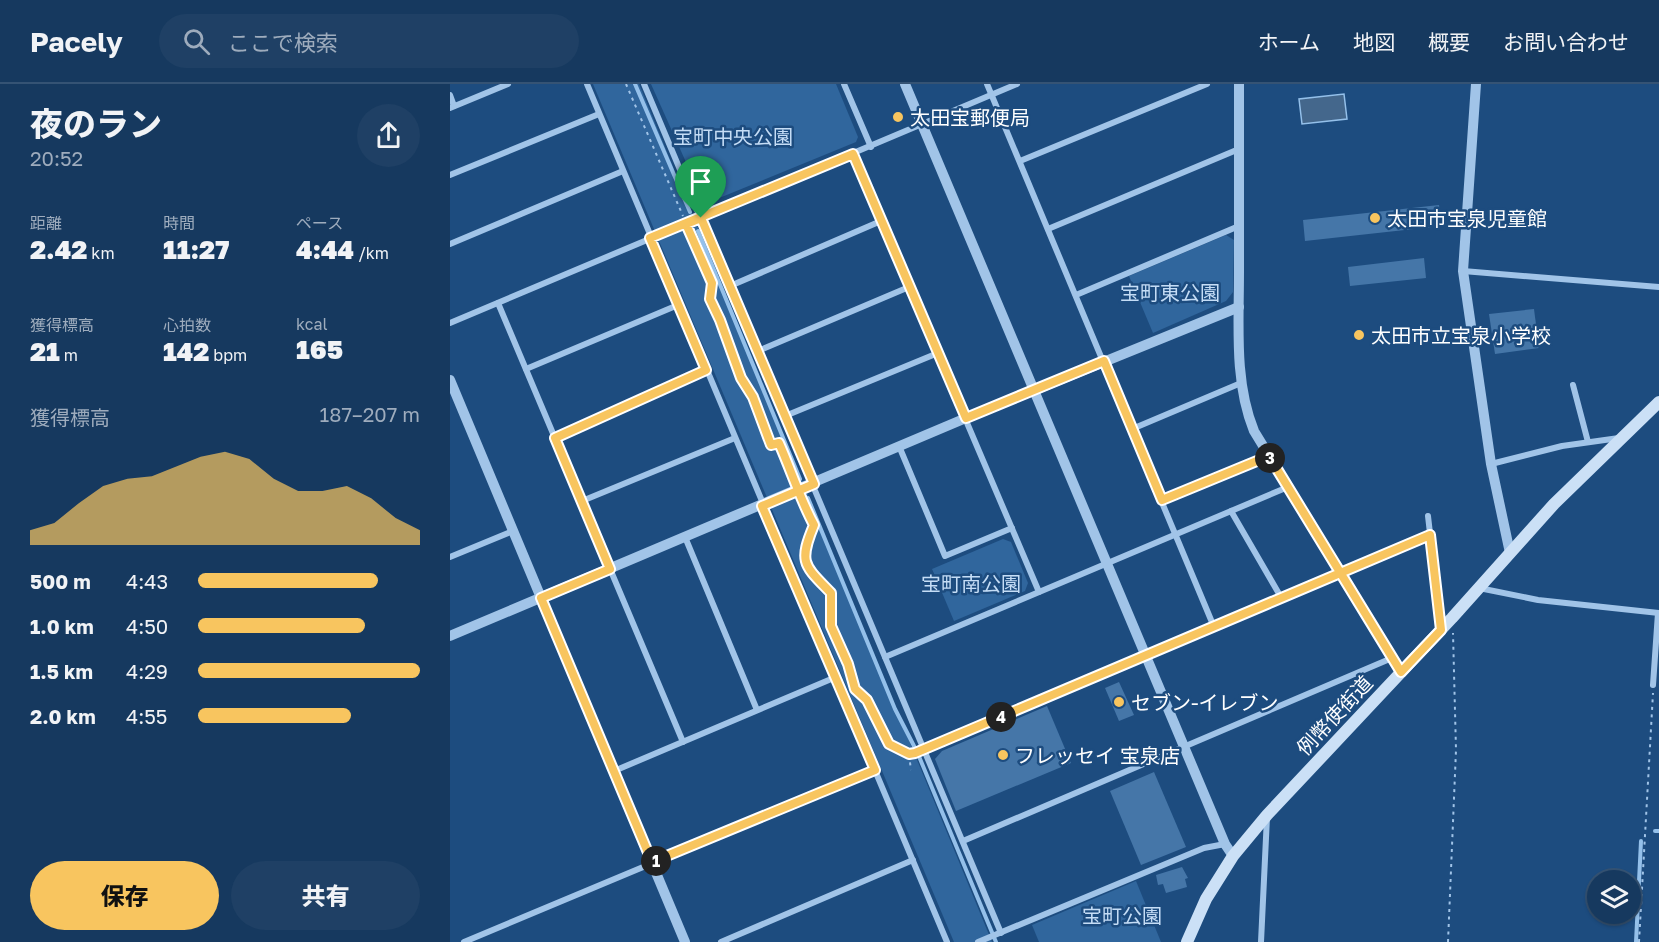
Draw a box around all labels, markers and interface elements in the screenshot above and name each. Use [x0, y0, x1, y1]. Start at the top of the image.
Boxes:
search box [159, 14, 579, 68]
text: Pacely [30, 25, 123, 58]
icon: search [180, 25, 213, 58]
text: ここで検索 [228, 29, 338, 56]
text: ホーム [1258, 29, 1320, 55]
text: 地図 [1353, 29, 1395, 55]
text: 概要 [1428, 29, 1470, 55]
text: お問い合わせ [1503, 29, 1629, 55]
text: 夜のラン [30, 104, 162, 143]
button: share [357, 104, 420, 167]
place label: 太田宝郵便局 [910, 105, 1030, 129]
marker: 太田宝郵便局 [891, 110, 905, 124]
park label: 宝町中央公園 [673, 124, 793, 148]
text: 20:52 [30, 146, 83, 170]
pin [675, 156, 726, 218]
icon: arrive [684, 165, 717, 198]
place label: 太田市宝泉児童館 [1387, 206, 1547, 230]
marker: 太田市宝泉児童館 [1368, 211, 1382, 225]
text: 距離 [30, 213, 62, 233]
text: 時間 [163, 213, 195, 233]
text: ペース [296, 213, 343, 233]
text: 2.42 [30, 234, 87, 265]
text: 11:27 [163, 234, 229, 265]
text: 4:44 [296, 234, 354, 265]
text: km [87, 243, 115, 263]
text: /km [354, 243, 389, 263]
park label: 宝町東公園 [1120, 280, 1220, 304]
text: kcal [296, 314, 328, 334]
text: 獲得標高 [30, 315, 94, 335]
text: 心拍数 [163, 315, 211, 335]
place label: 太田市立宝泉小学校 [1371, 323, 1551, 347]
marker: 太田市立宝泉小学校 [1352, 328, 1366, 342]
text: 165 [296, 334, 343, 365]
text: 21 [30, 336, 60, 367]
text: 142 [163, 336, 209, 367]
text: m [60, 345, 78, 365]
text: bpm [209, 345, 247, 365]
text: 187–207 m [320, 402, 420, 426]
text: 獲得標高 [30, 405, 110, 429]
pin: 3 [1255, 443, 1285, 473]
text: 3 [1265, 448, 1275, 468]
text: 500 m [30, 569, 91, 593]
text: 4:43 [126, 569, 168, 593]
park label: 宝町南公園 [921, 571, 1021, 595]
text: 1.0 km [30, 614, 94, 638]
text: 4:50 [126, 614, 168, 638]
text: 1.5 km [30, 659, 93, 683]
text: 4:29 [126, 659, 168, 683]
street label: 例幣使街道 [1291, 670, 1377, 760]
place label: セブン-イレブン [1131, 690, 1279, 714]
marker: セブン-イレブン [1112, 695, 1126, 709]
pin: 4 [986, 702, 1016, 732]
text: 2.0 km [30, 704, 96, 728]
text: 4:55 [126, 704, 167, 728]
text: 4 [996, 707, 1006, 727]
place label: フレッセイ 宝泉店 [1015, 743, 1180, 767]
marker: フレッセイ 宝泉店 [996, 748, 1010, 762]
pin: 1 [641, 846, 671, 876]
text: 1 [652, 851, 660, 871]
button: 保存 [30, 861, 219, 930]
button: 共有 [231, 861, 420, 930]
map controls [1587, 870, 1641, 924]
button: layers [1587, 870, 1641, 924]
park label: 宝町公園 [1082, 903, 1162, 927]

